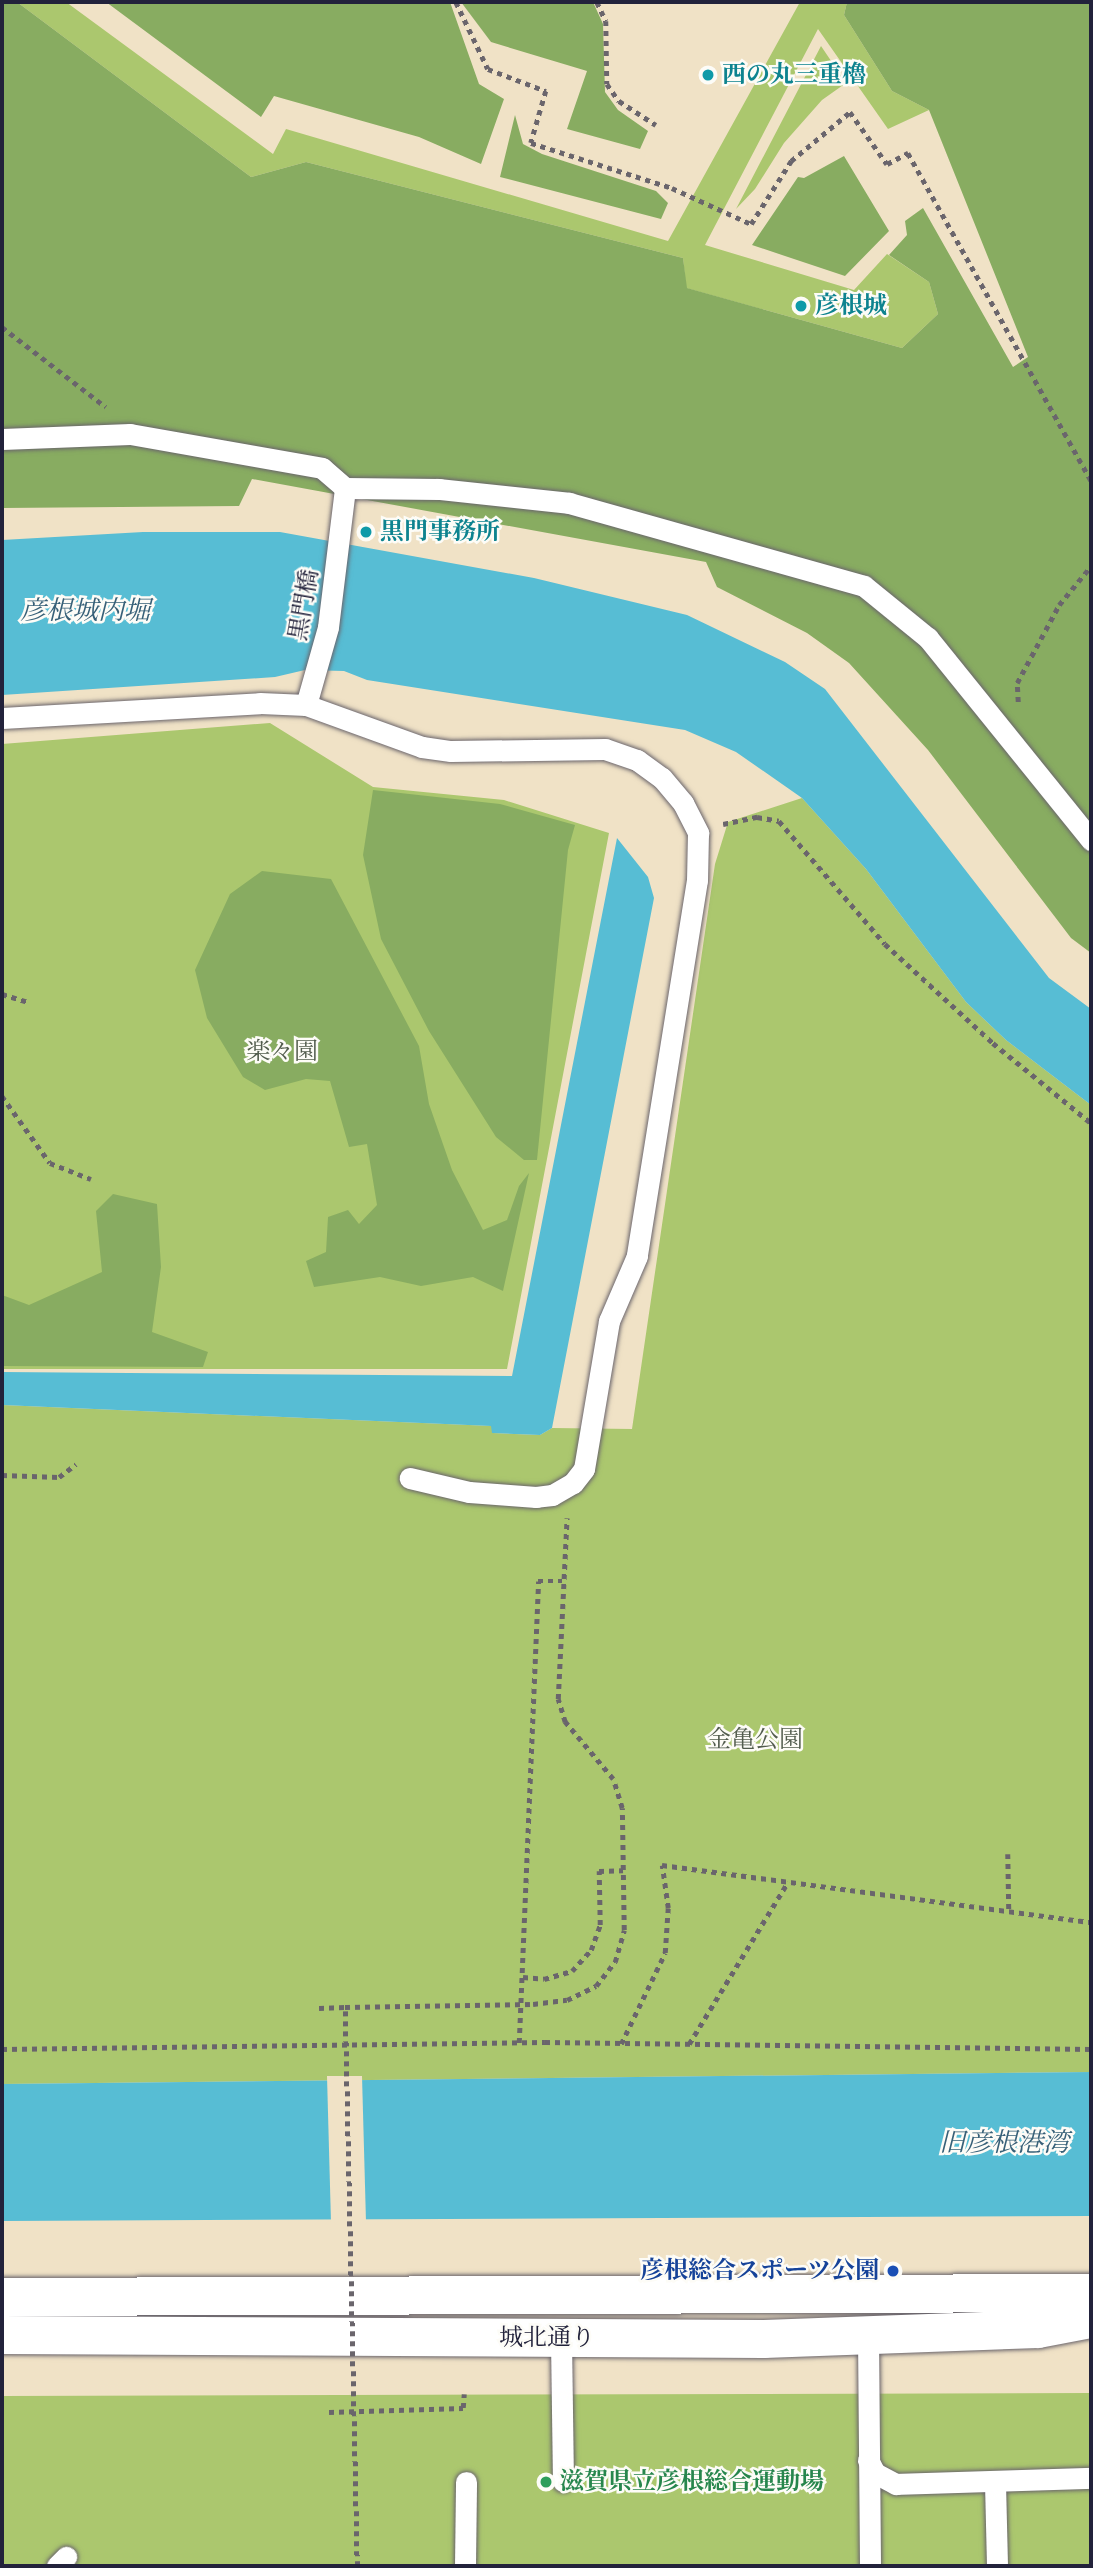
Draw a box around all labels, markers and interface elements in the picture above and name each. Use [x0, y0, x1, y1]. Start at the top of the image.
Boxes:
place label: 西の丸三重櫓 [722, 61, 866, 89]
marker: 西の丸三重櫓 [700, 67, 716, 83]
place label: 彦根城 [815, 292, 887, 320]
marker: 彦根城 [793, 298, 809, 314]
place label: 黒門事務所 [380, 518, 500, 546]
marker: 黒門事務所 [358, 524, 374, 540]
street label: 黒門橋 [284, 567, 324, 643]
water label: 彦根城内堀 [20, 596, 150, 628]
park label: 楽々園 [246, 1038, 318, 1066]
park label: 金亀公園 [707, 1726, 803, 1754]
water label: 旧彦根港湾 [939, 2128, 1069, 2160]
place label: 彦根総合スポーツ公園 [639, 2257, 879, 2285]
marker: 彦根総合スポーツ公園 [885, 2263, 901, 2279]
street label: 城北通り [499, 2324, 595, 2352]
place label: 滋賀県立彦根総合運動場 [560, 2468, 824, 2496]
marker: 滋賀県立彦根総合運動場 [538, 2474, 554, 2490]

